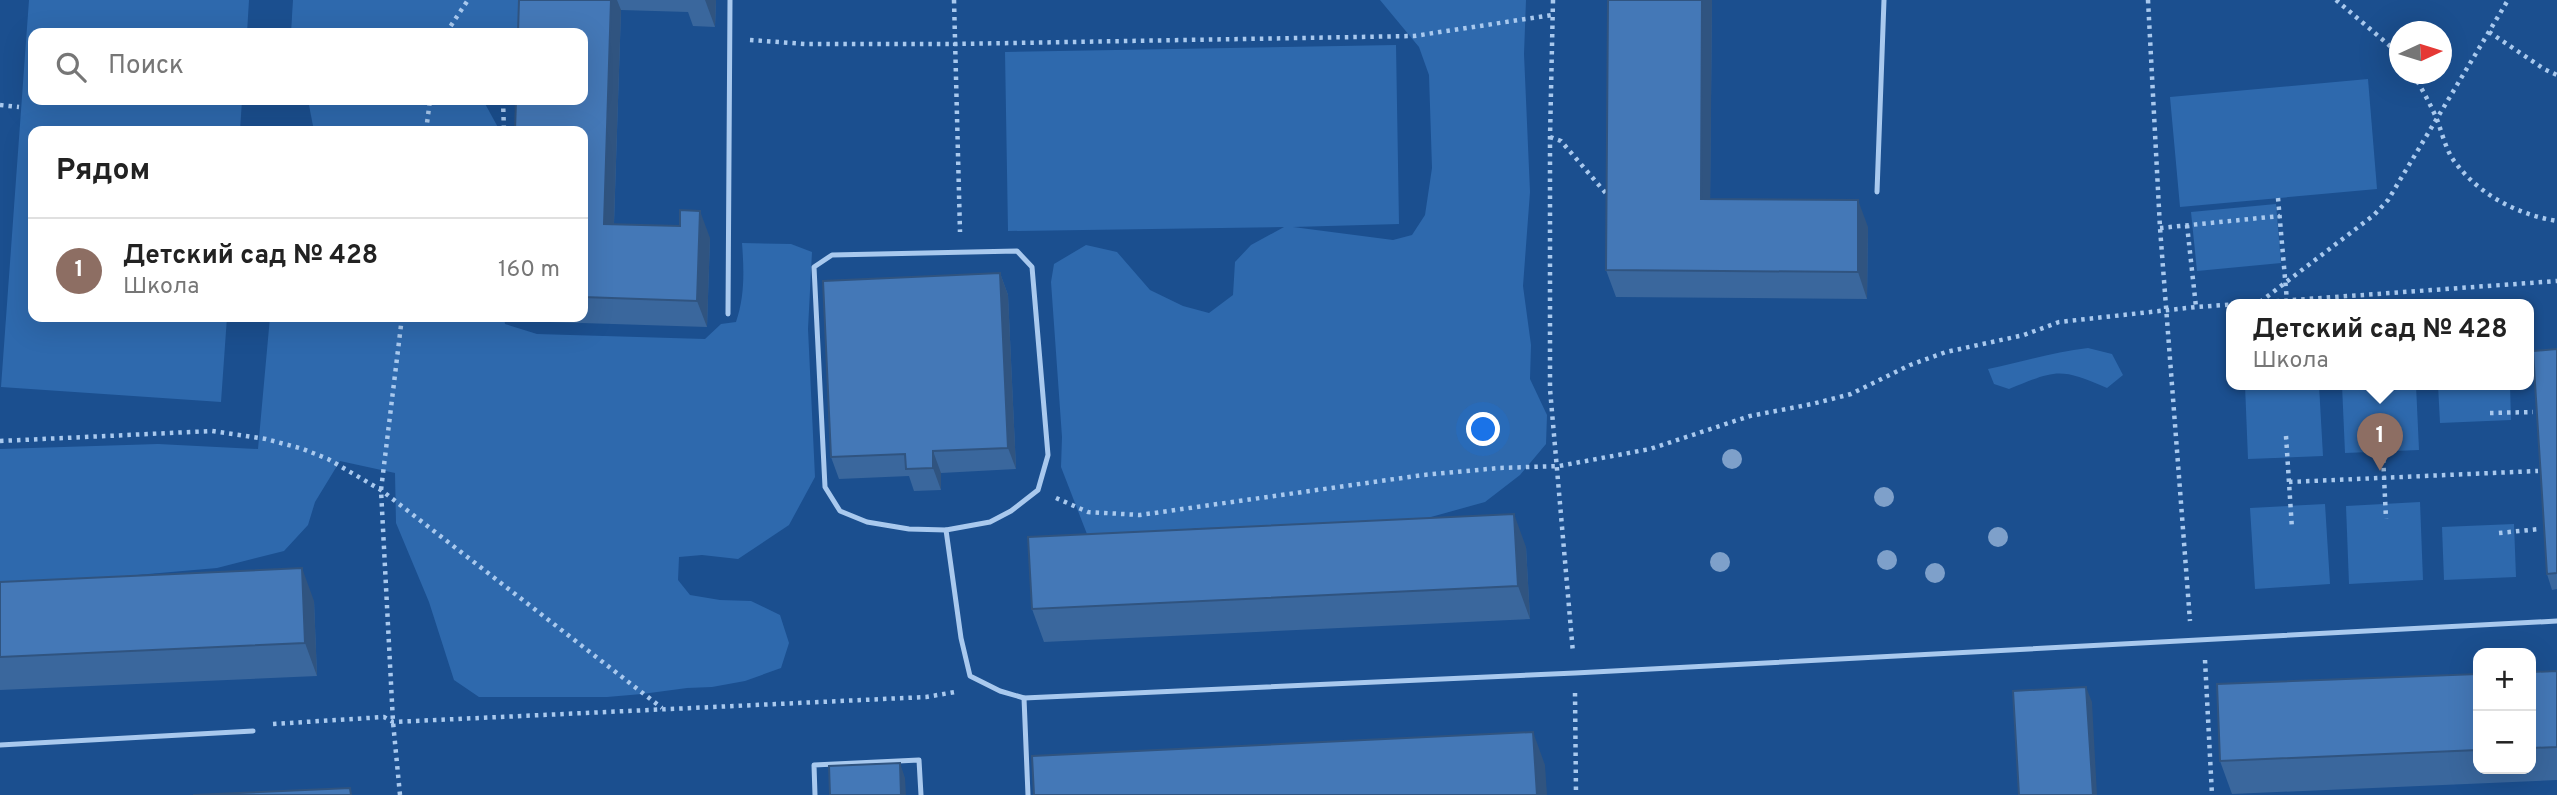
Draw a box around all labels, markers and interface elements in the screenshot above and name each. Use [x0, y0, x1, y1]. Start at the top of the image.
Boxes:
north arrow [2389, 21, 2452, 84]
search box [28, 28, 588, 105]
icon: search [52, 48, 90, 86]
text: Поиск [108, 50, 184, 83]
text: Рядом [56, 153, 150, 190]
text: Детский сад № 428 [123, 240, 378, 273]
text: 1 [74, 256, 84, 285]
text: 160 m [498, 256, 560, 285]
text: Школа [123, 273, 199, 302]
popup [2226, 299, 2534, 390]
text: Детский сад № 428 [2252, 314, 2508, 347]
text: Школа [2252, 347, 2329, 376]
your location [1466, 412, 1500, 446]
pin: 1 [2357, 413, 2403, 471]
map controls [2473, 648, 2536, 774]
button: + [2473, 648, 2536, 711]
button: − [2473, 711, 2536, 774]

